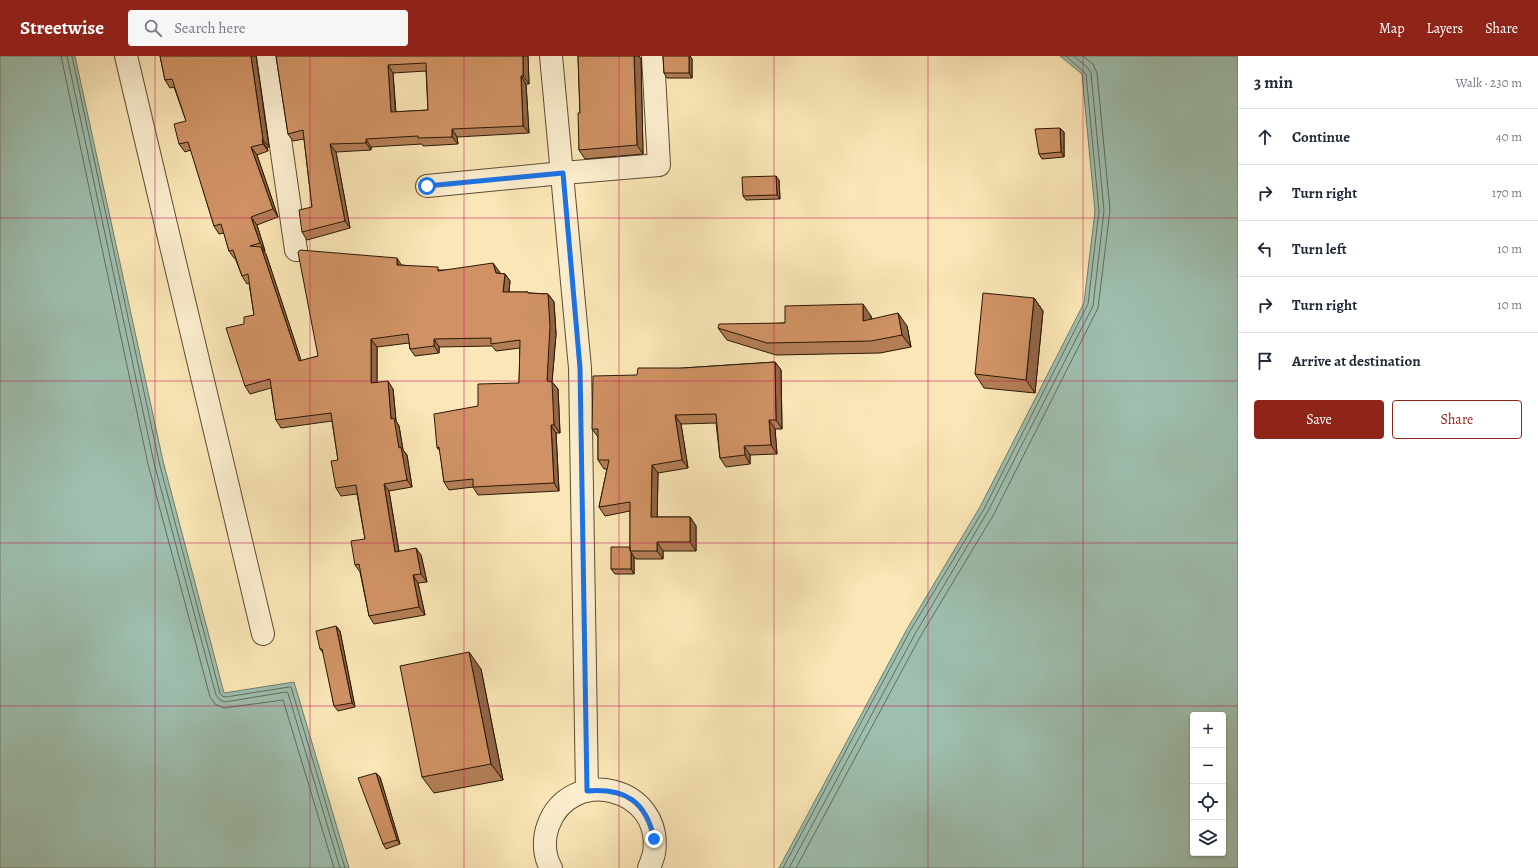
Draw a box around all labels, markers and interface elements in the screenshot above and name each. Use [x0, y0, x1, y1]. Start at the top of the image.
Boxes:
search box [128, 10, 408, 46]
text: Streetwise [20, 15, 104, 41]
icon: search [142, 17, 164, 39]
text: Search here [174, 18, 245, 38]
text: Map [1379, 19, 1405, 38]
text: Layers [1427, 19, 1463, 38]
text: Share [1485, 19, 1518, 38]
text: 3 min [1254, 71, 1293, 94]
text: Walk · 230 m [1456, 74, 1522, 91]
icon: ahead [1254, 126, 1276, 148]
text: Continue [1292, 127, 1350, 147]
text: 40 m [1496, 128, 1522, 145]
route start [418, 177, 436, 195]
icon: right [1254, 182, 1276, 204]
text: Turn right [1292, 183, 1357, 203]
text: 170 m [1492, 184, 1522, 201]
icon: left [1254, 238, 1276, 260]
text: Turn left [1292, 239, 1347, 259]
text: 10 m [1497, 240, 1522, 257]
icon: right [1254, 294, 1276, 316]
text: Turn right [1292, 295, 1357, 315]
text: 10 m [1497, 296, 1522, 313]
icon: arrive [1254, 350, 1276, 372]
text: Arrive at destination [1292, 351, 1421, 371]
button: Save [1254, 400, 1384, 439]
button: Share [1392, 400, 1522, 439]
map controls [1190, 712, 1226, 856]
button: + [1190, 712, 1226, 748]
button: − [1190, 748, 1226, 784]
button: locate [1190, 784, 1226, 820]
button: layers [1190, 820, 1226, 856]
route end [645, 830, 663, 848]

